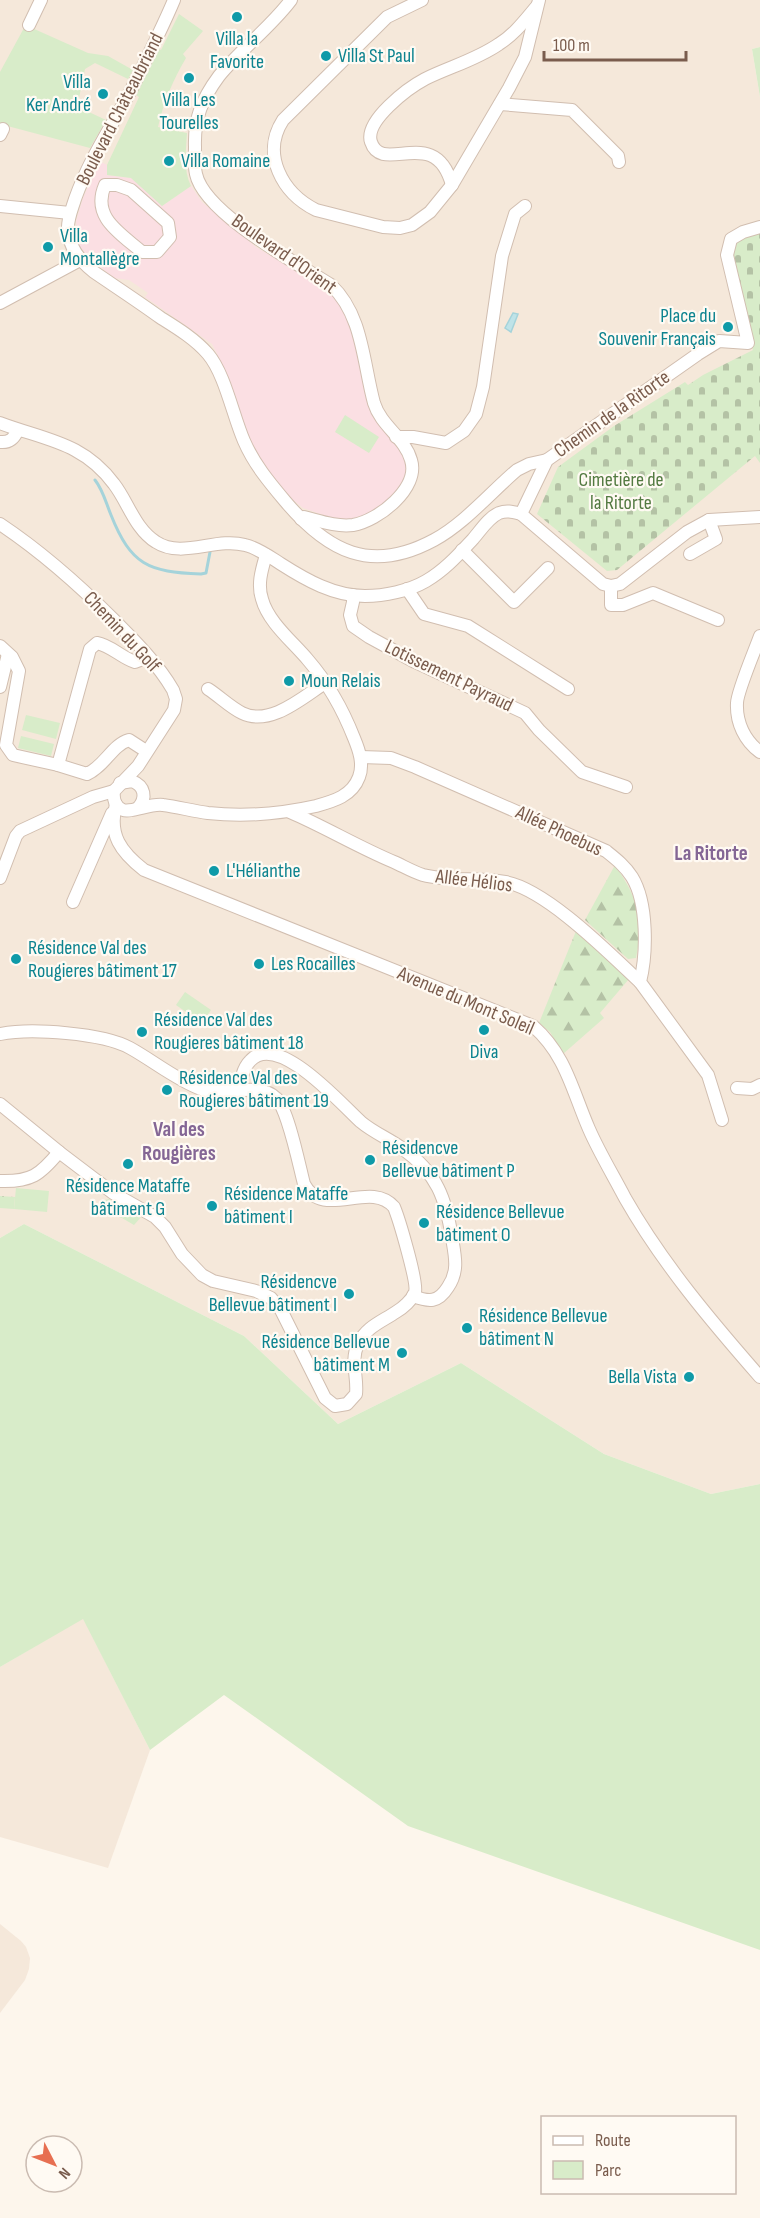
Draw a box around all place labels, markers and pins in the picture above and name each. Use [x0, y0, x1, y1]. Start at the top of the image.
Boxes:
marker: Villa la Favorite [230, 10, 244, 24]
place label: Villa la Favorite [210, 27, 264, 74]
place label: Villa St Paul [338, 44, 415, 68]
marker: Villa St Paul [319, 49, 333, 63]
place label: Villa Ker André [26, 70, 91, 117]
marker: Villa Les Tourelles [182, 71, 196, 85]
marker: Villa Ker André [96, 87, 110, 101]
place label: Villa Les Tourelles [159, 88, 219, 135]
place label: Villa Romaine [181, 149, 270, 173]
marker: Villa Romaine [162, 154, 176, 168]
place label: Villa Montallègre [60, 224, 140, 271]
marker: Villa Montallègre [41, 240, 55, 254]
place label: Place du Souvenir Français [598, 304, 716, 351]
marker: Place du Souvenir Français [721, 320, 735, 334]
place label: Moun Relais [301, 669, 381, 693]
marker: Moun Relais [282, 674, 296, 688]
place label: L'Hélianthe [226, 859, 301, 883]
marker: L'Hélianthe [207, 864, 221, 878]
place label: Résidence Val des Rougieres bâtiment 17 [28, 936, 177, 983]
marker: Résidence Val des Rougieres bâtiment 17 [9, 952, 23, 966]
place label: Les Rocailles [271, 952, 356, 976]
marker: Les Rocailles [252, 957, 266, 971]
place label: Résidence Val des Rougieres bâtiment 18 [154, 1008, 304, 1055]
marker: Diva [477, 1023, 491, 1037]
marker: Résidence Val des Rougieres bâtiment 18 [135, 1025, 149, 1039]
place label: Diva [470, 1040, 498, 1064]
place label: Résidence Val des Rougieres bâtiment 19 [179, 1066, 329, 1113]
marker: Résidence Val des Rougieres bâtiment 19 [160, 1083, 174, 1097]
place label: Résidencve Bellevue bâtiment P [382, 1136, 515, 1183]
marker: Résidencve Bellevue bâtiment P [363, 1153, 377, 1167]
marker: Résidence Mataffe bâtiment G [121, 1157, 135, 1171]
place label: Résidence Mataffe bâtiment G [66, 1174, 190, 1221]
place label: Résidence Mataffe bâtiment I [224, 1182, 348, 1229]
marker: Résidence Mataffe bâtiment I [205, 1199, 219, 1213]
place label: Résidence Bellevue bâtiment O [436, 1200, 564, 1247]
marker: Résidence Bellevue bâtiment O [417, 1216, 431, 1230]
place label: Résidencve Bellevue bâtiment I [209, 1270, 337, 1317]
marker: Résidencve Bellevue bâtiment I [342, 1287, 356, 1301]
place label: Résidence Bellevue bâtiment N [479, 1304, 607, 1351]
marker: Résidence Bellevue bâtiment N [460, 1321, 474, 1335]
place label: Résidence Bellevue bâtiment M [262, 1330, 390, 1377]
marker: Résidence Bellevue bâtiment M [395, 1346, 409, 1360]
place label: Bella Vista [608, 1365, 677, 1389]
marker: Bella Vista [682, 1370, 696, 1384]

